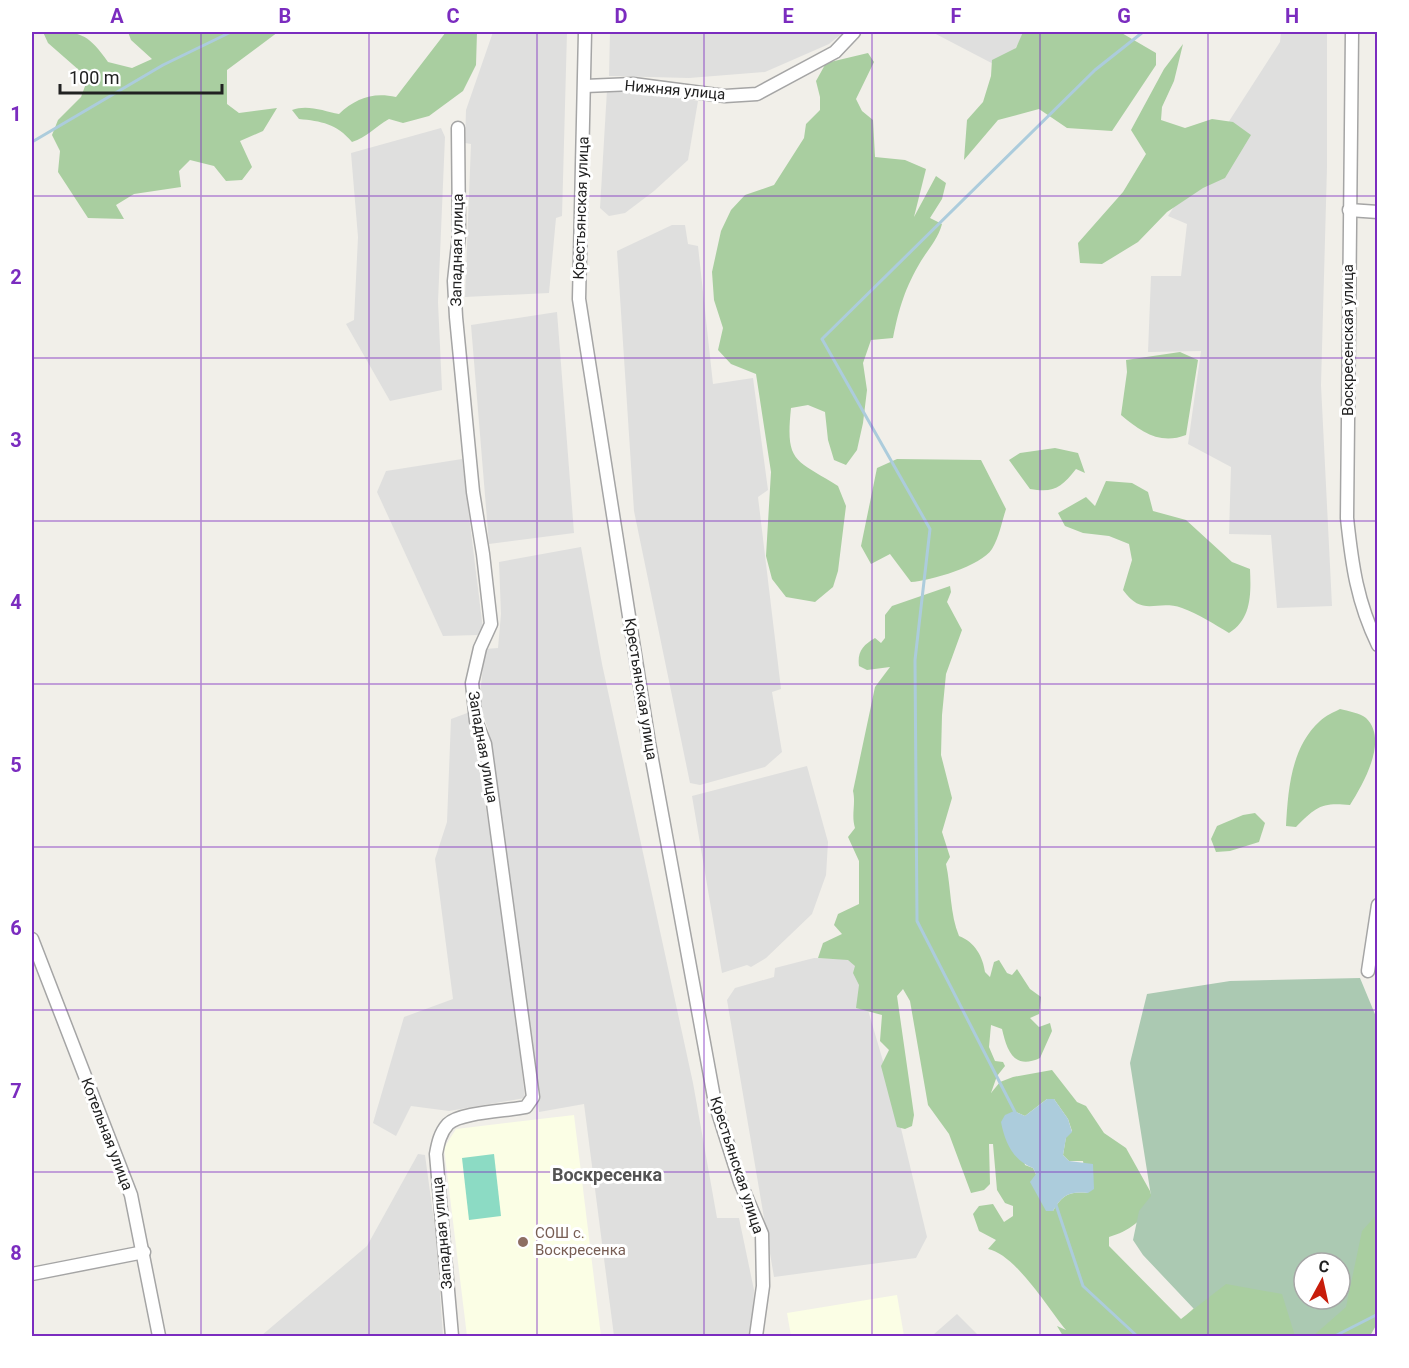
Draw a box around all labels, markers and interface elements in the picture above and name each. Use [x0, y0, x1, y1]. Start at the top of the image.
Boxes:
text: A [110, 4, 124, 28]
text: B [279, 4, 291, 28]
text: C [446, 4, 460, 28]
text: D [615, 4, 628, 28]
text: E [782, 4, 794, 28]
text: F [951, 4, 962, 28]
text: G [1117, 4, 1131, 28]
text: H [1285, 4, 1299, 28]
scale bar [60, 57, 222, 95]
text: 100 m [69, 67, 120, 88]
street label: Нижняя улица [624, 77, 726, 103]
text: 1 [10, 102, 22, 126]
street label: Крестьянская улица [570, 136, 592, 280]
street label: Западная улица [447, 193, 467, 307]
street label: Воскресенская улица [1339, 264, 1357, 416]
text: 2 [10, 265, 22, 289]
text: 3 [10, 428, 22, 452]
text: 4 [10, 590, 22, 614]
street label: Крестьянская улица [621, 617, 661, 761]
street label: Западная улица [464, 690, 502, 804]
text: 5 [10, 753, 22, 777]
text: 6 [10, 916, 22, 940]
street label: Котельная улица [77, 1075, 137, 1193]
text: 7 [10, 1079, 22, 1103]
street label: Крестьянская улица [706, 1094, 768, 1236]
district label: Воскресенка [552, 1164, 662, 1185]
street label: Западная улица [428, 1176, 456, 1290]
place label: СОШ с. Воскресенка [535, 1224, 626, 1259]
marker: СОШ с. Воскресенка [516, 1235, 530, 1249]
text: 8 [10, 1241, 22, 1265]
north arrow [1292, 1251, 1352, 1311]
text: С [1318, 1257, 1331, 1277]

